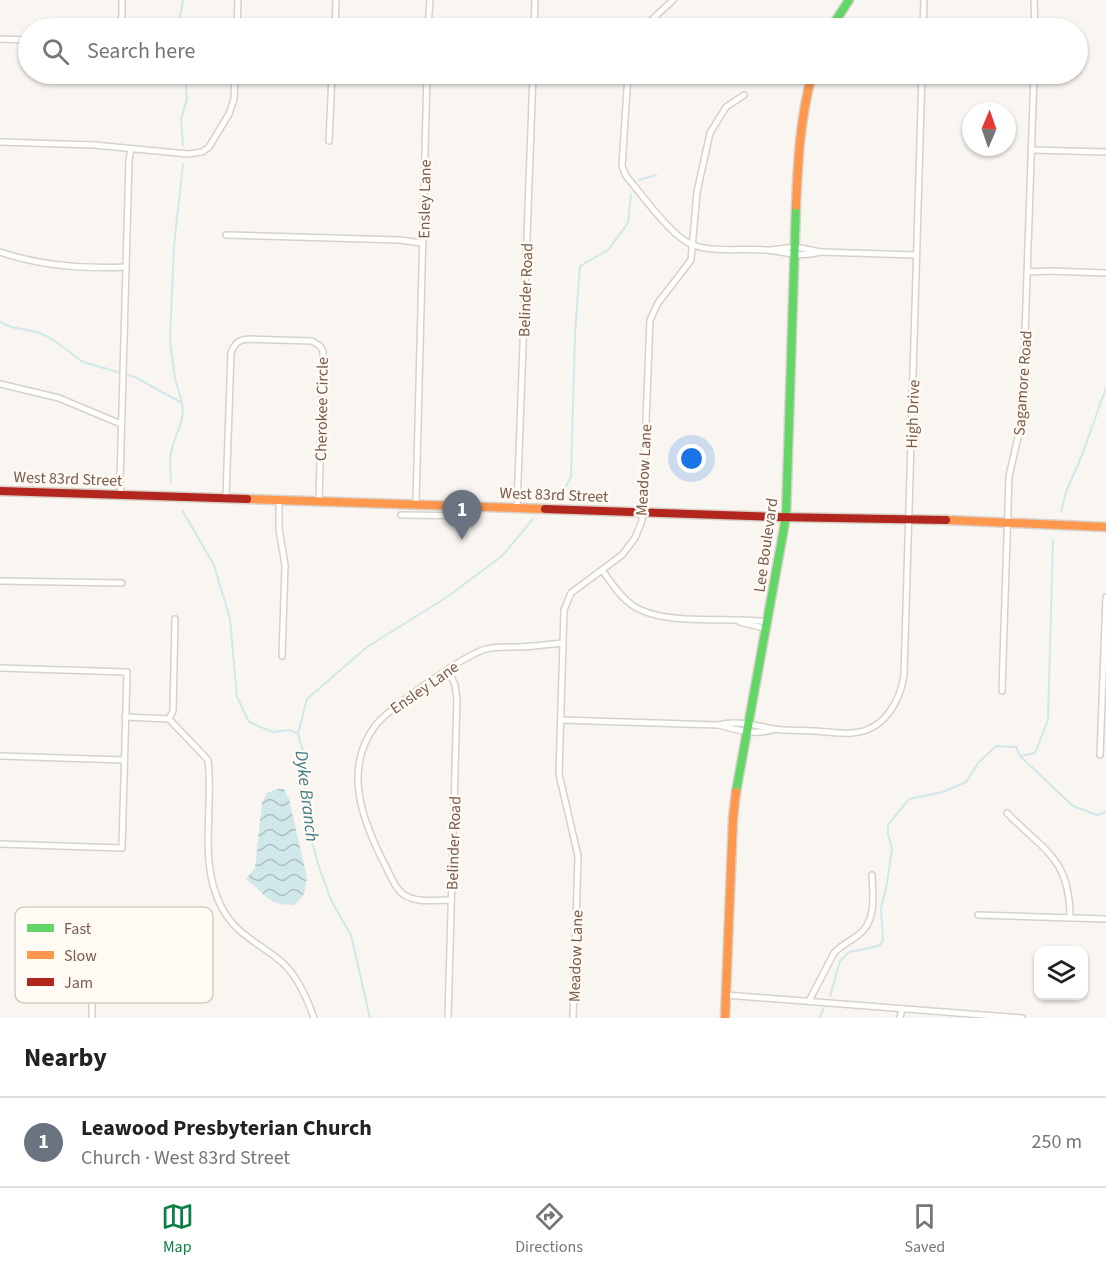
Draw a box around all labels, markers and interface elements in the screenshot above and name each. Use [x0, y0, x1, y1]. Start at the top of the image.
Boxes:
search box [18, 18, 1088, 84]
icon: search [39, 35, 72, 68]
text: Search here [87, 35, 195, 67]
north arrow [962, 102, 1016, 156]
street label: Ensley Lane [413, 159, 437, 239]
street label: Belinder Road [513, 243, 539, 337]
street label: Sagamore Road [1008, 330, 1038, 436]
street label: Cherokee Circle [310, 357, 334, 461]
street label: High Drive [901, 379, 925, 449]
street label: Meadow Lane [631, 423, 657, 517]
your location [677, 444, 706, 473]
street label: West 83rd Street [13, 466, 123, 492]
street label: West 83rd Street [499, 482, 609, 508]
pin: 1 [442, 490, 482, 540]
street label: Lee Boulevard [748, 497, 783, 594]
street label: Ensley Lane [386, 656, 463, 720]
water label: Dyke Branch [289, 749, 325, 843]
street label: Belinder Road [441, 796, 467, 890]
legend [15, 907, 213, 1003]
street label: Meadow Lane [563, 910, 589, 1002]
text: Fast [64, 918, 92, 940]
text: Slow [64, 945, 97, 967]
map controls [1034, 946, 1088, 1000]
button: layers [1034, 946, 1088, 1000]
text: Jam [64, 972, 93, 994]
text: Nearby [24, 1039, 107, 1076]
text: Leawood Presbyterian Church [81, 1112, 372, 1144]
text: 1 [38, 1128, 49, 1156]
text: 250 m [1032, 1128, 1082, 1156]
text: Church · West 83rd Street [81, 1144, 290, 1172]
tab: Map [161, 1200, 194, 1258]
tab: Directions [515, 1200, 583, 1258]
tab: Saved [904, 1200, 945, 1258]

